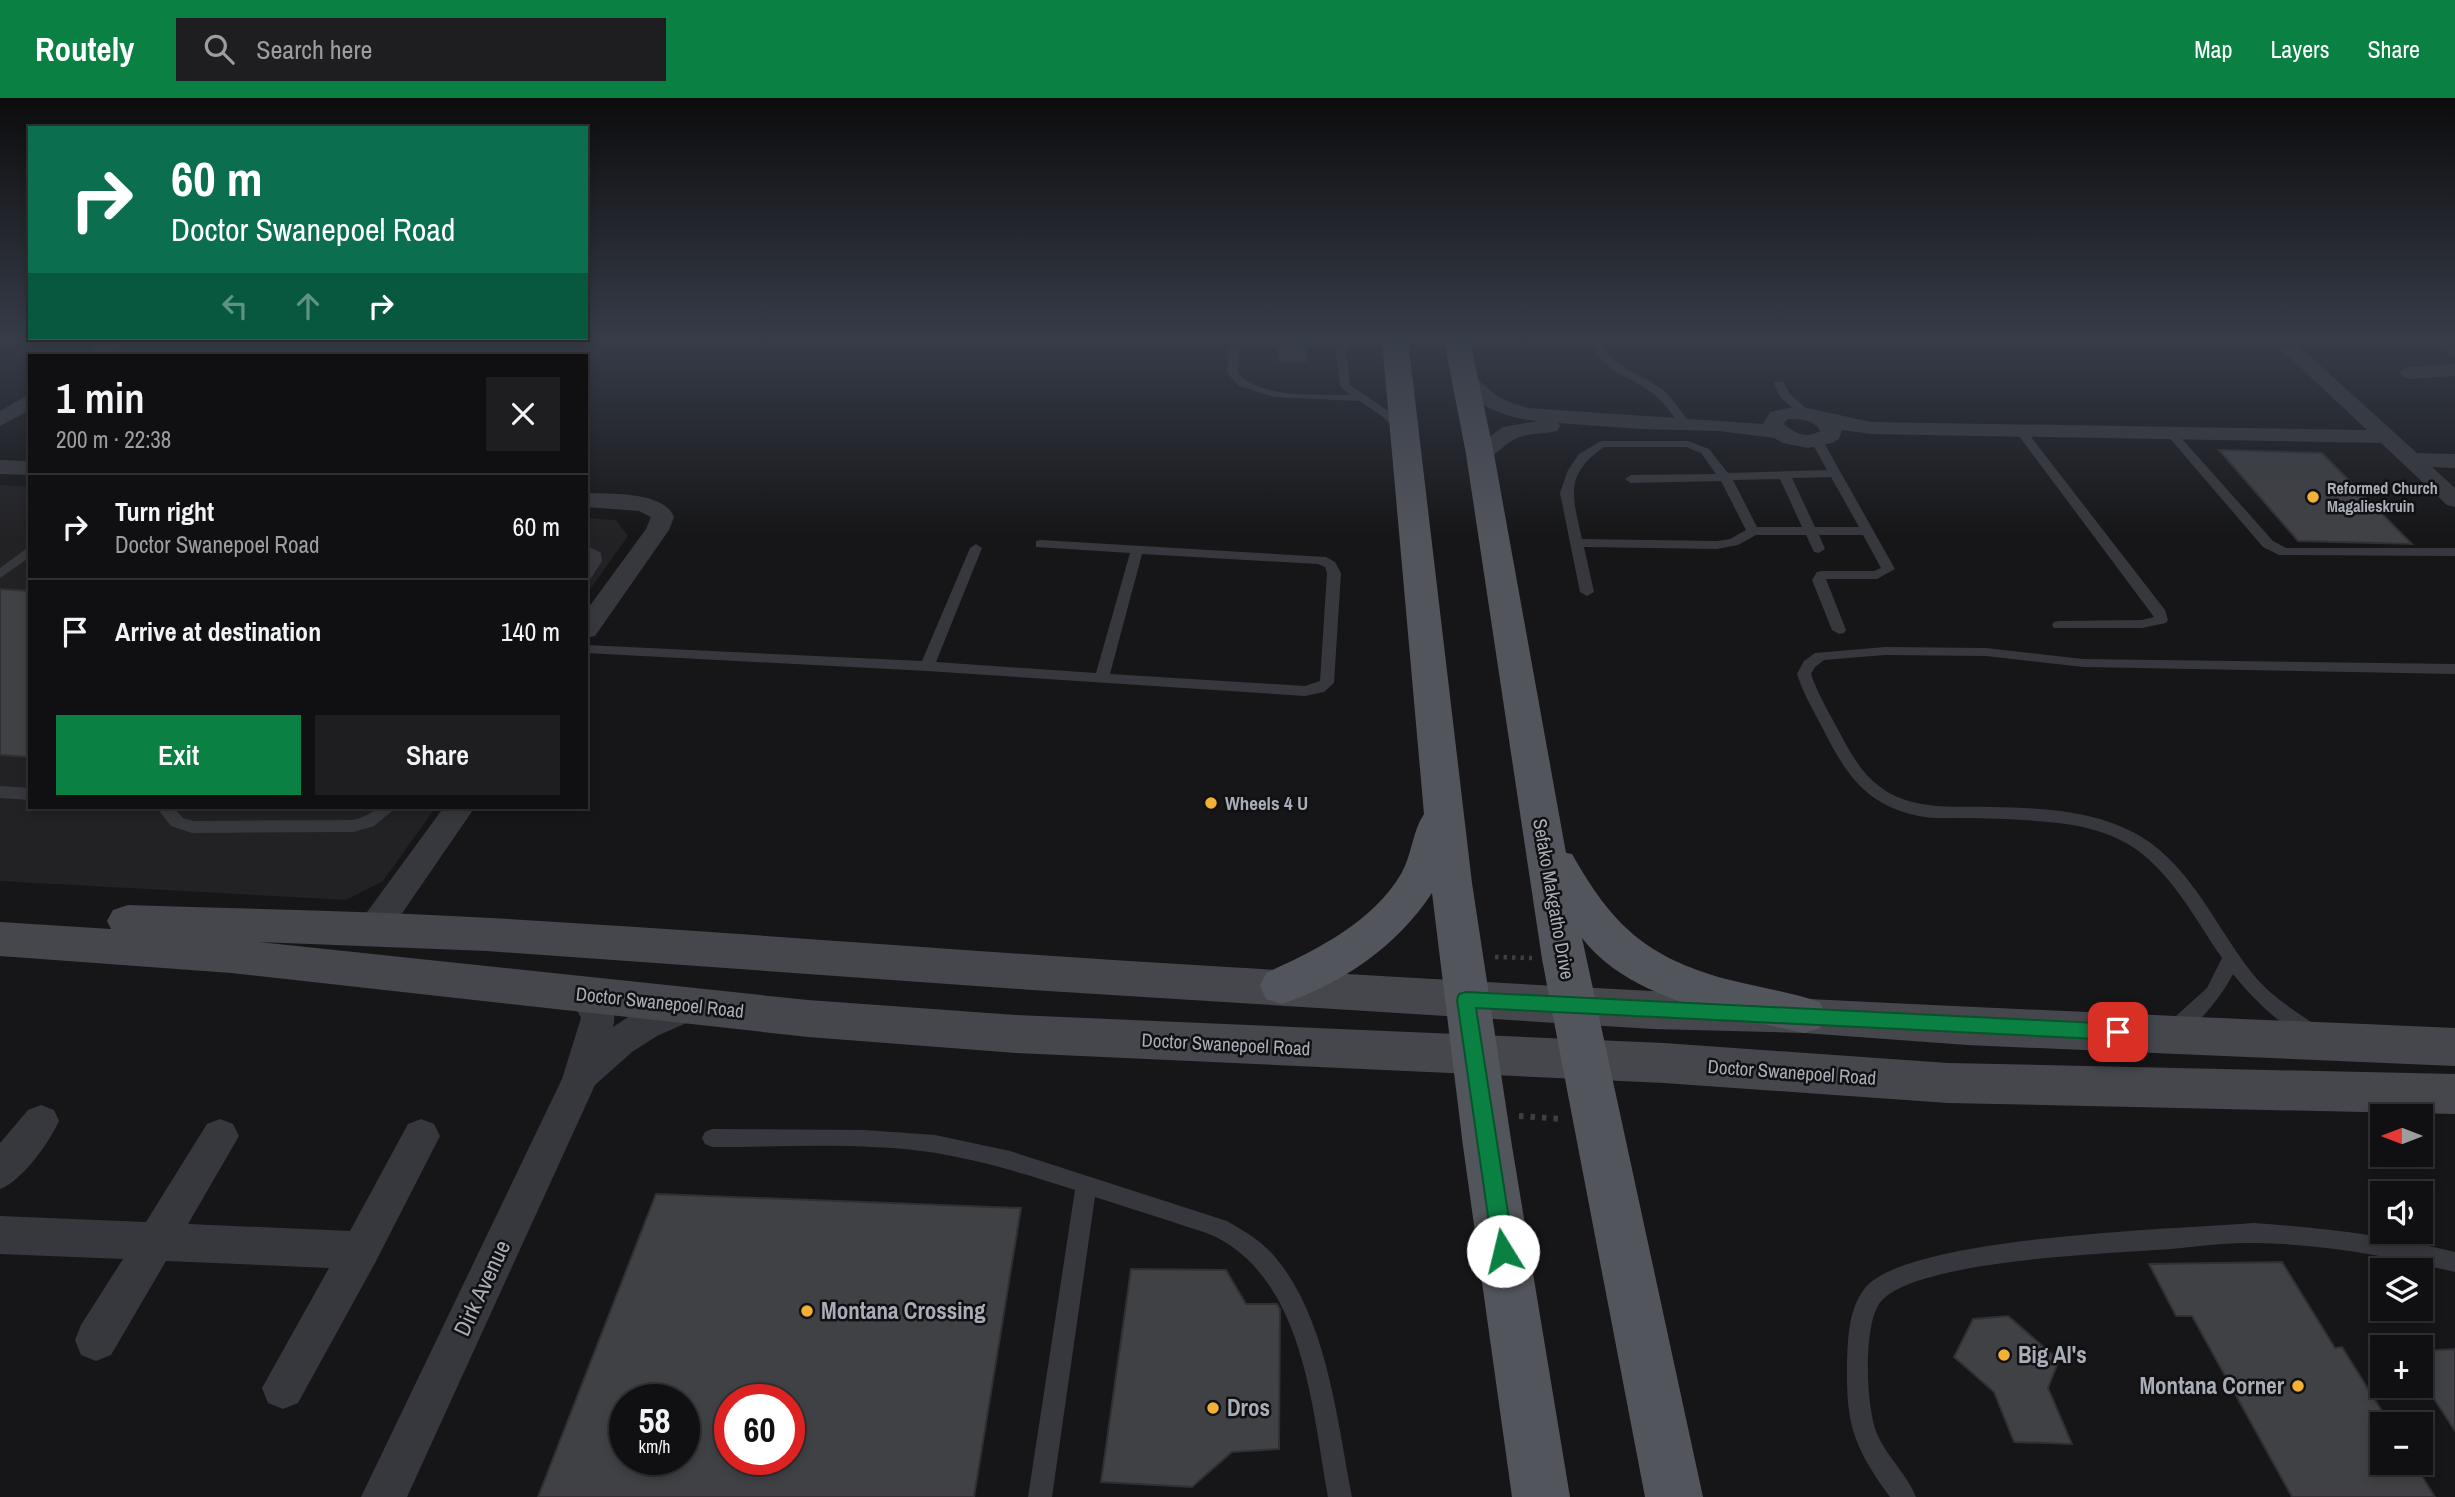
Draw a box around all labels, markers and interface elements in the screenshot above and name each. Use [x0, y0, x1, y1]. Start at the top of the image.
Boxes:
search box [176, 18, 666, 81]
text: Routely [35, 27, 134, 71]
icon: search [200, 30, 238, 68]
text: Search here [256, 32, 372, 67]
text: Map [2194, 33, 2232, 65]
text: Layers [2270, 33, 2329, 65]
text: Share [2367, 33, 2420, 65]
text: 60 m [171, 145, 263, 211]
icon: right [56, 154, 147, 245]
text: Doctor Swanepoel Road [171, 208, 455, 251]
icon: left [216, 287, 254, 325]
icon: ahead [289, 287, 327, 325]
icon: right [362, 287, 400, 325]
text: 1 min [56, 370, 145, 426]
button: close [486, 377, 560, 451]
text: 200 m · 22:38 [56, 424, 171, 455]
place label: Reformed Church Magalieskruin [2327, 477, 2438, 517]
marker: Reformed Church Magalieskruin [2305, 489, 2321, 505]
text: Turn right [115, 494, 214, 529]
icon: right [56, 508, 94, 546]
text: 60 m [513, 509, 560, 544]
text: Doctor Swanepoel Road [115, 529, 319, 560]
icon: arrive [56, 613, 94, 651]
text: Arrive at destination [115, 614, 321, 649]
text: 140 m [501, 614, 560, 649]
button: Exit [56, 715, 301, 795]
button: Share [315, 715, 560, 795]
place label: Wheels 4 U [1225, 790, 1308, 816]
marker: Wheels 4 U [1203, 795, 1219, 811]
street label: Sefako Makgatho Drive [1527, 817, 1581, 981]
street label: Doctor Swanepoel Road [575, 980, 745, 1024]
pin [2088, 1002, 2148, 1062]
icon: arrive [2099, 1013, 2137, 1051]
street label: Doctor Swanepoel Road [1141, 1027, 1311, 1061]
street label: Doctor Swanepoel Road [1707, 1053, 1877, 1091]
north arrow [2370, 1104, 2432, 1167]
map controls [2370, 1104, 2433, 1475]
button: sound [2370, 1181, 2433, 1244]
position arrow [1466, 1214, 1540, 1288]
street label: Dirk Avenue [446, 1235, 517, 1341]
button: layers [2370, 1258, 2433, 1321]
place label: Montana Crossing [821, 1295, 986, 1326]
marker: Montana Crossing [799, 1303, 815, 1319]
button: + [2370, 1335, 2433, 1398]
place label: Big Al's [2018, 1339, 2087, 1370]
marker: Big Al's [1996, 1347, 2012, 1363]
place label: Montana Corner [2139, 1370, 2285, 1401]
marker: Montana Corner [2290, 1378, 2306, 1394]
speed limit sign: 60 [714, 1384, 805, 1475]
place label: Dros [1227, 1392, 1270, 1423]
text: 58 [639, 1397, 670, 1444]
marker: Dros [1205, 1400, 1221, 1416]
button: − [2370, 1412, 2433, 1475]
text: km/h [639, 1434, 671, 1459]

